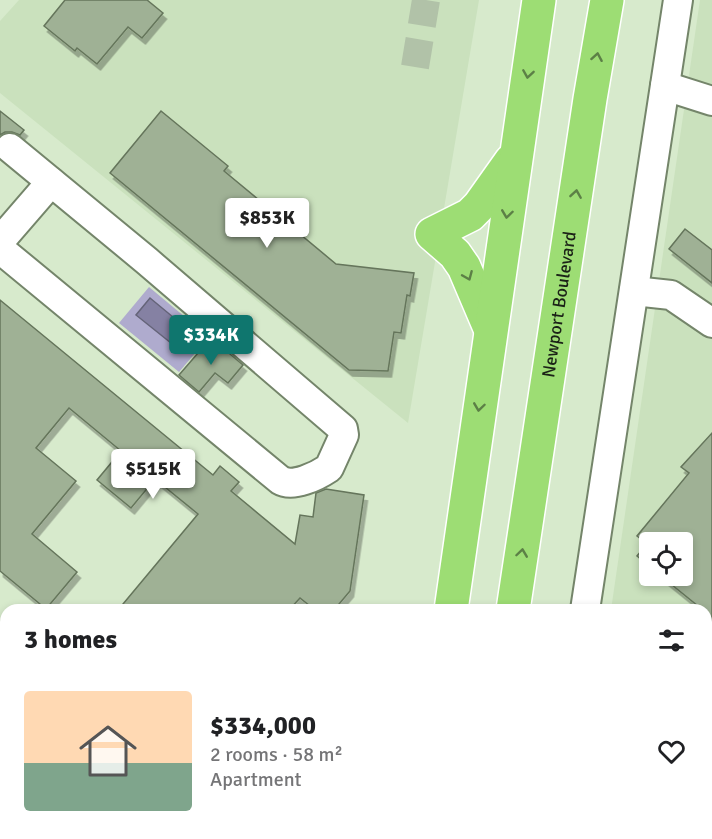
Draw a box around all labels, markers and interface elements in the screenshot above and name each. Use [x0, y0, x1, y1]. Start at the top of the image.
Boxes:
one-way arrow [591, 52, 603, 62]
one-way arrow [522, 70, 534, 79]
one-way arrow [569, 189, 582, 199]
pin: $853K [225, 198, 309, 249]
text: $853K [239, 205, 295, 230]
one-way arrow [501, 209, 513, 218]
street label: Newport Boulevard [537, 230, 581, 379]
one-way arrow [461, 270, 473, 281]
pin: $334K [169, 315, 253, 366]
text: $334K [183, 322, 239, 347]
one-way arrow [473, 402, 486, 411]
pin: $515K [111, 449, 195, 500]
text: $515K [125, 456, 181, 481]
map controls [639, 532, 693, 586]
button: locate [639, 532, 693, 586]
one-way arrow [515, 548, 527, 557]
text: 3 homes [24, 624, 117, 656]
icon: filters [655, 624, 688, 657]
text: $334,000 [210, 710, 316, 742]
icon: home [72, 715, 144, 787]
icon: heart [655, 735, 688, 768]
text: 2 rooms · 58 m² [210, 742, 343, 767]
text: Apartment [210, 767, 302, 792]

